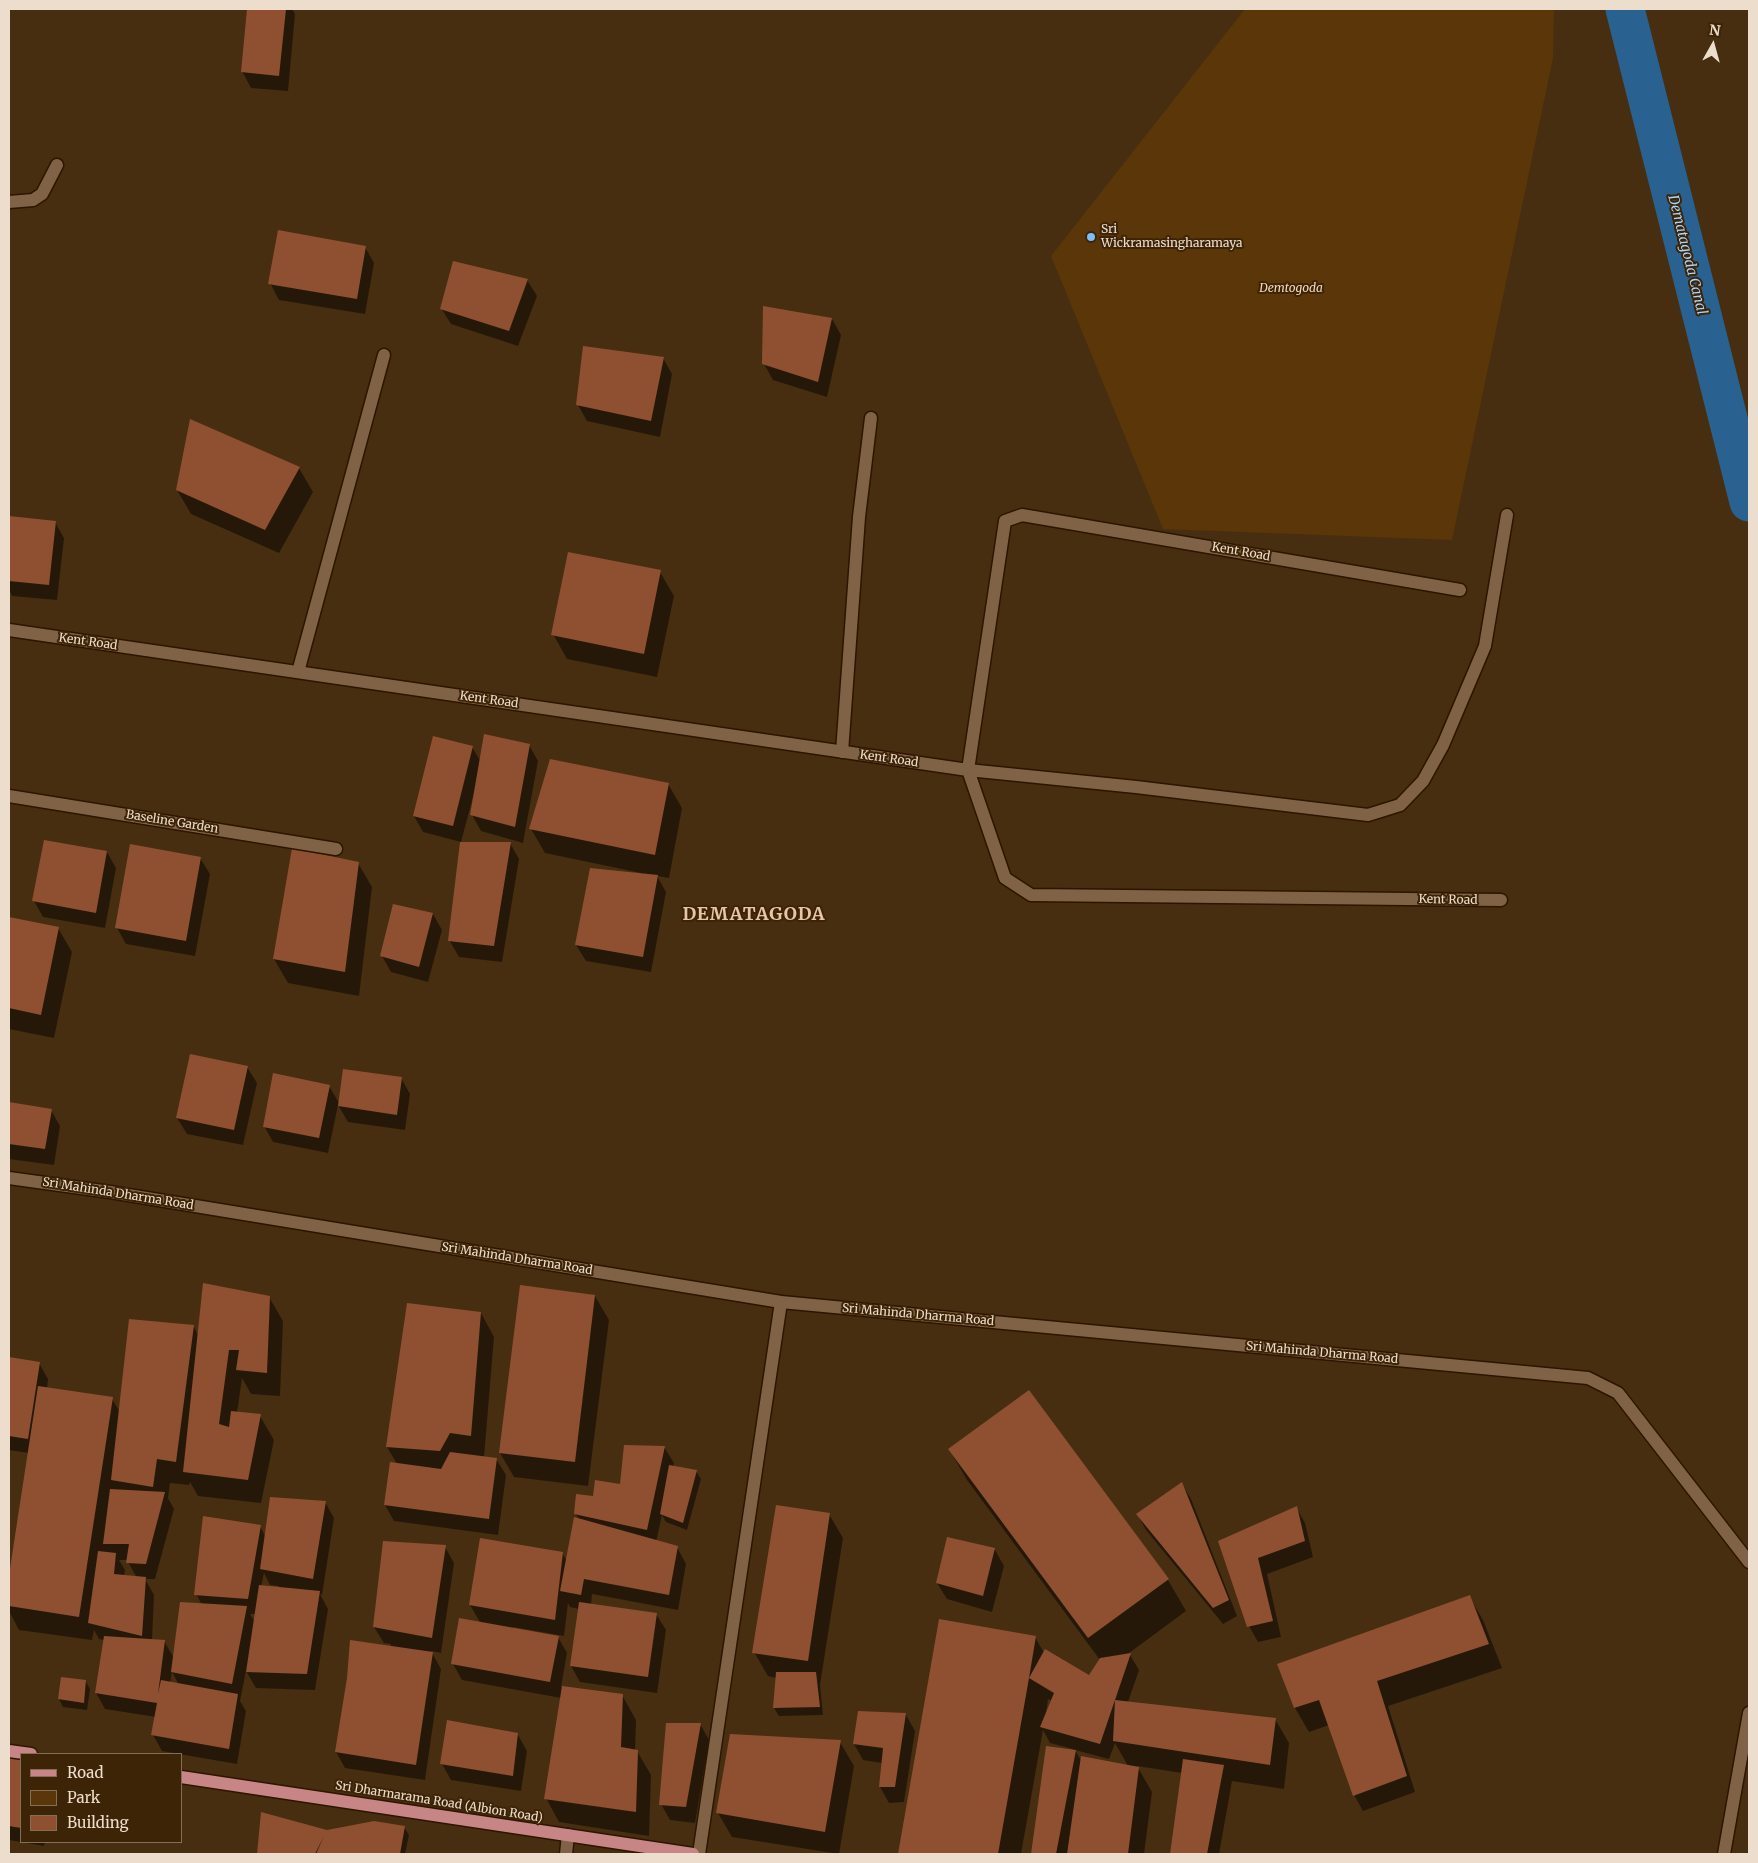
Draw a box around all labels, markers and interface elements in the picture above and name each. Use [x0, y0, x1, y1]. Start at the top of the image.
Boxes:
north arrow [1688, 20, 1738, 70]
text: N [1708, 21, 1721, 40]
water label: Dematagoda Canal [1664, 193, 1710, 317]
place label: Sri Wickramasingharamaya [1101, 223, 1243, 251]
marker: Sri Wickramasingharamaya [1085, 231, 1097, 243]
park label: Demtogoda [1259, 282, 1323, 296]
street label: Kent Road [1211, 540, 1271, 564]
street label: Kent Road [58, 631, 118, 653]
street label: Kent Road [459, 689, 519, 711]
street label: Kent Road [859, 748, 919, 770]
street label: Baseline Garden [125, 808, 219, 836]
street label: Kent Road [1418, 892, 1478, 908]
district label: DEMATAGODA [681, 904, 827, 926]
street label: Sri Mahinda Dharma Road [41, 1175, 195, 1213]
street label: Sri Mahinda Dharma Road [440, 1240, 594, 1278]
street label: Sri Mahinda Dharma Road [841, 1301, 995, 1329]
street label: Sri Mahinda Dharma Road [1245, 1339, 1399, 1367]
legend [20, 1753, 182, 1843]
text: Road [67, 1763, 103, 1782]
street label: Sri Dharmarama Road (Albion Road) [334, 1778, 544, 1826]
text: Park [67, 1788, 100, 1807]
text: Building [67, 1813, 129, 1832]

